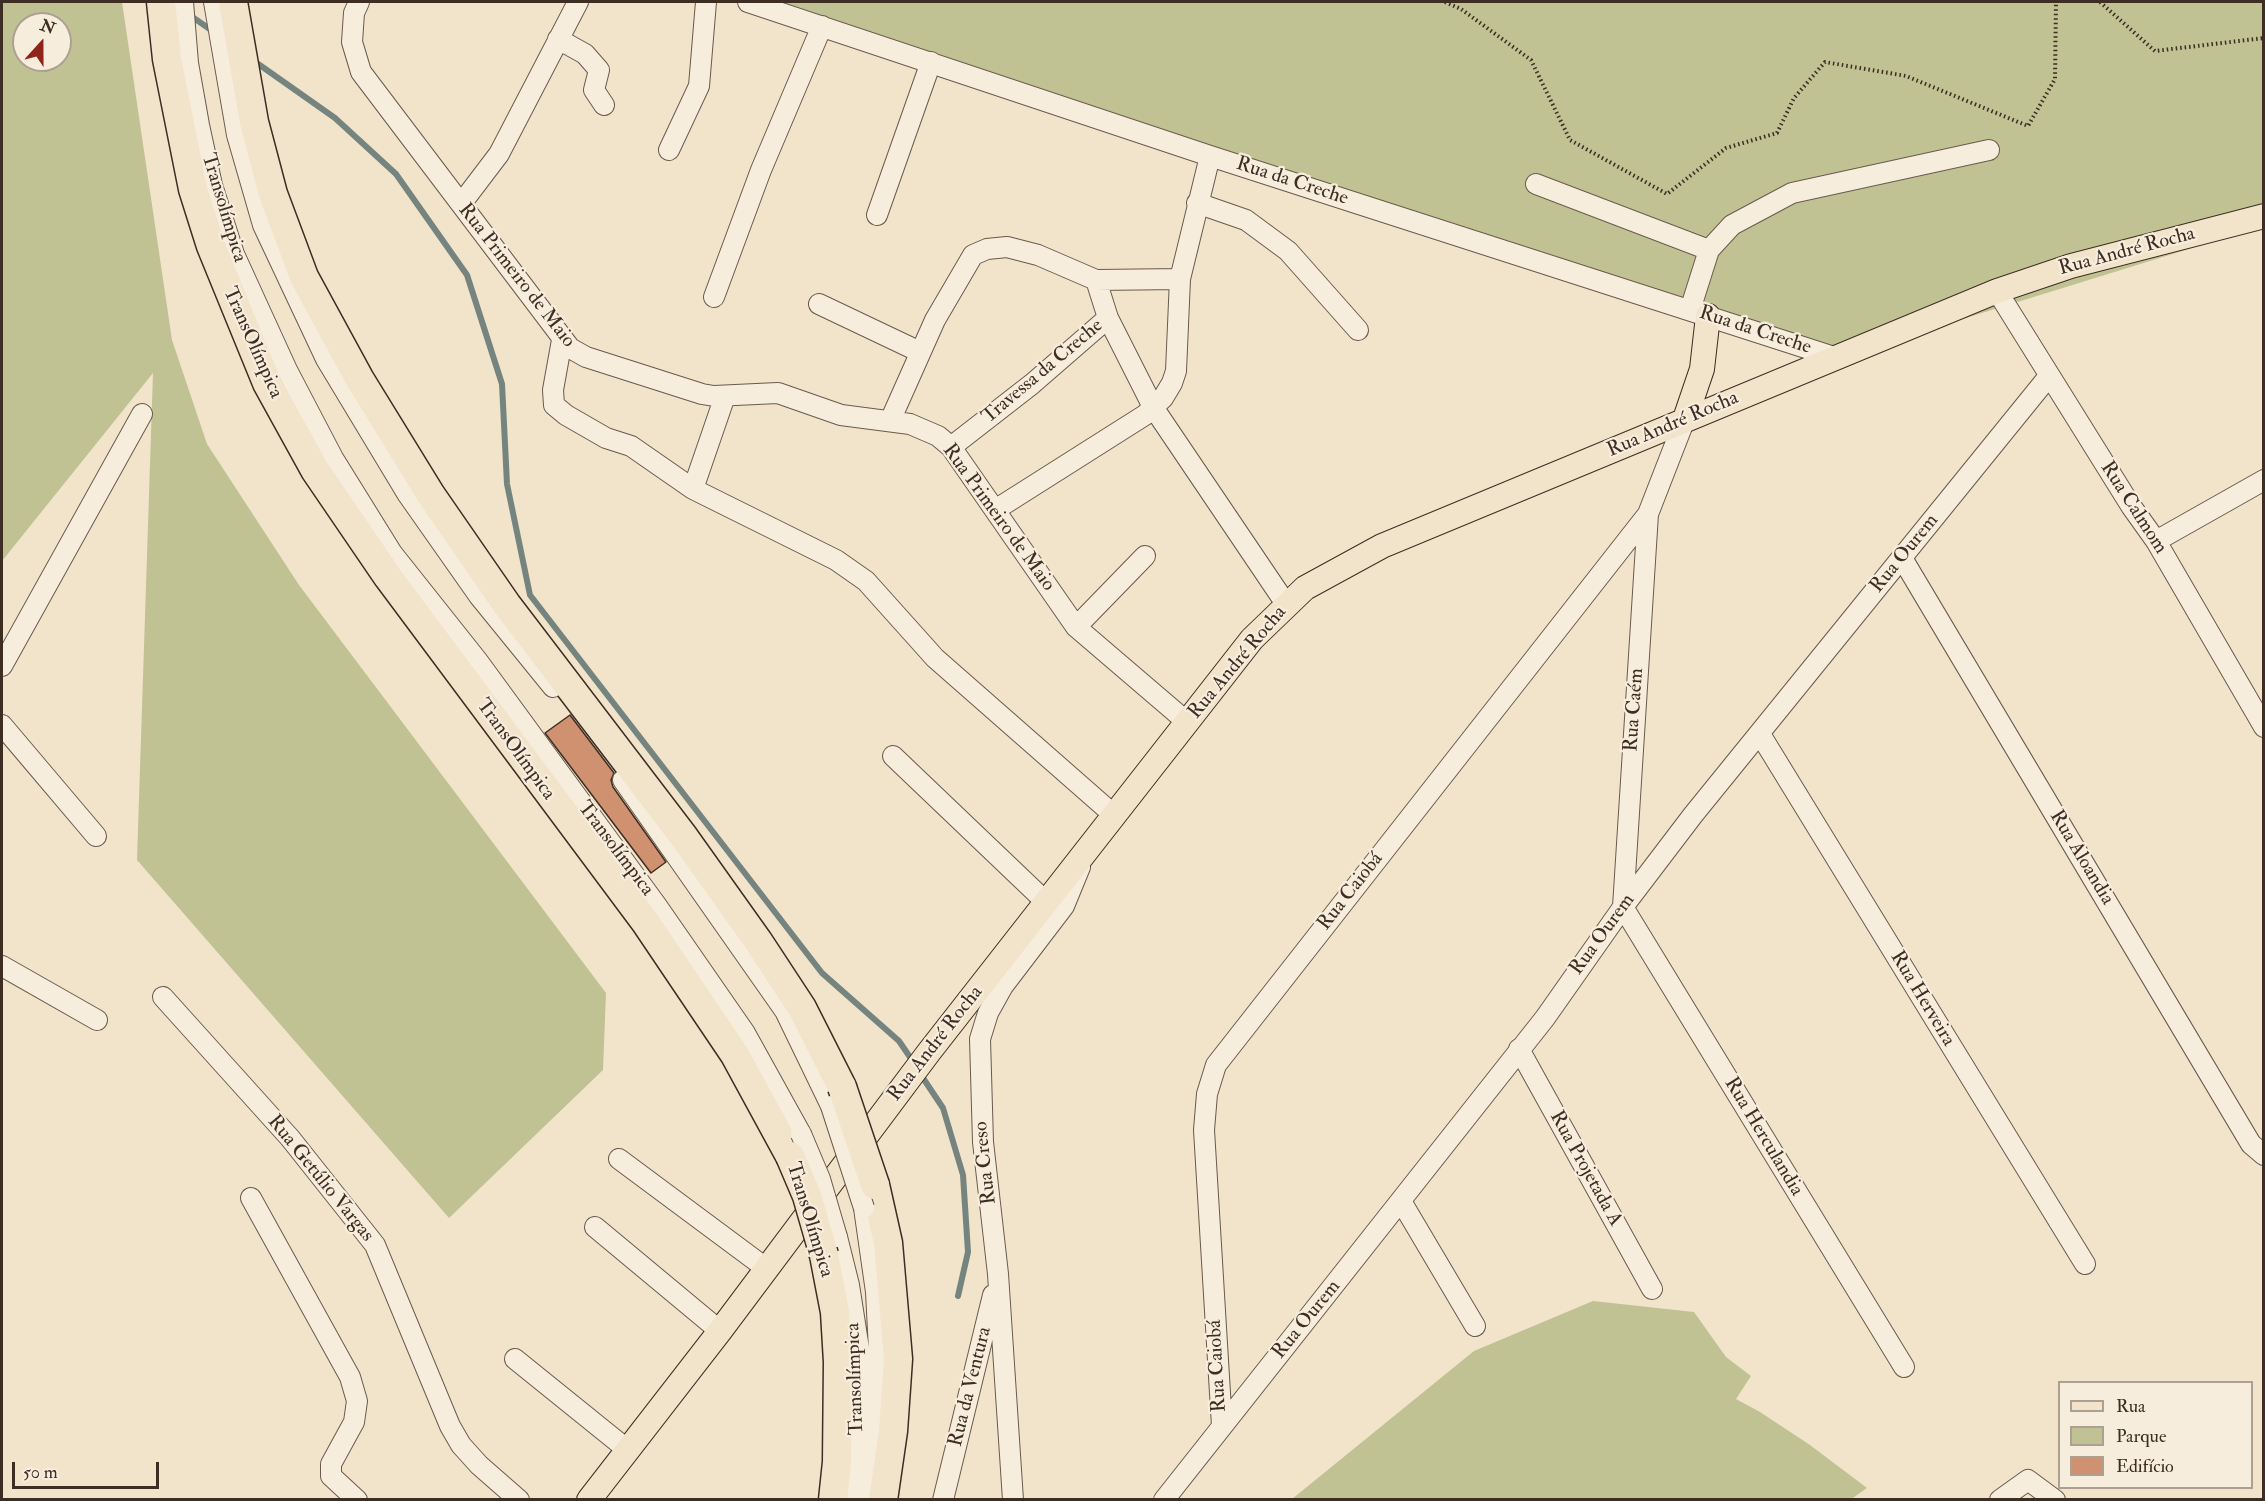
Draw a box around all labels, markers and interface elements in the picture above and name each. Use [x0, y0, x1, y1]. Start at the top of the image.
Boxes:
north arrow [12, 12, 72, 72]
text: N [37, 15, 58, 39]
street label: Transolímpica [195, 151, 251, 265]
street label: Rua da Creche [1233, 153, 1351, 211]
street label: Rua Primeiro de Maio [452, 199, 580, 353]
street label: Rua André Rocha [2056, 222, 2198, 282]
street label: TransOlímpica [217, 284, 287, 402]
street label: Rua da Creche [1696, 302, 1814, 360]
street label: Travessa da Creche [978, 314, 1108, 430]
street label: Rua André Rocha [1604, 387, 1742, 463]
street label: Rua Primeiro de Maio [936, 440, 1060, 596]
street label: Rua Calmom [2094, 457, 2172, 559]
street label: Rua Ourem [1866, 510, 1944, 598]
street label: Rua André Rocha [1184, 602, 1292, 724]
street label: Rua Caém [1620, 667, 1650, 753]
street label: TransOlímpica [470, 695, 560, 805]
street label: Transolímpica [572, 797, 658, 901]
street label: Rua Aloandia [2043, 806, 2119, 910]
street label: Rua Caiobá [1313, 848, 1389, 936]
street label: Rua Ourem [1565, 890, 1641, 980]
street label: Rua Herveira [1884, 947, 1960, 1051]
street label: Rua André Rocha [883, 981, 989, 1107]
street label: Rua Herculandia [1718, 1073, 1808, 1201]
street label: Rua Projetada A [1543, 1107, 1627, 1231]
street label: Rua Getúlio Vargas [262, 1111, 378, 1247]
street label: Rua Creso [970, 1120, 1002, 1206]
street label: TransOlímpica [780, 1160, 838, 1280]
street label: Rua Ourem [1268, 1276, 1346, 1364]
street label: Rua Caiobá [1204, 1319, 1232, 1413]
street label: Transolímpica [842, 1322, 870, 1436]
street label: Rua da Ventura [945, 1325, 997, 1449]
legend [2058, 1381, 2253, 1489]
text: Rua [2116, 1395, 2145, 1418]
text: Parque [2116, 1425, 2166, 1448]
scale bar [15, 1450, 162, 1488]
text: Edifício [2116, 1455, 2174, 1478]
text: 50 m [23, 1461, 58, 1484]

